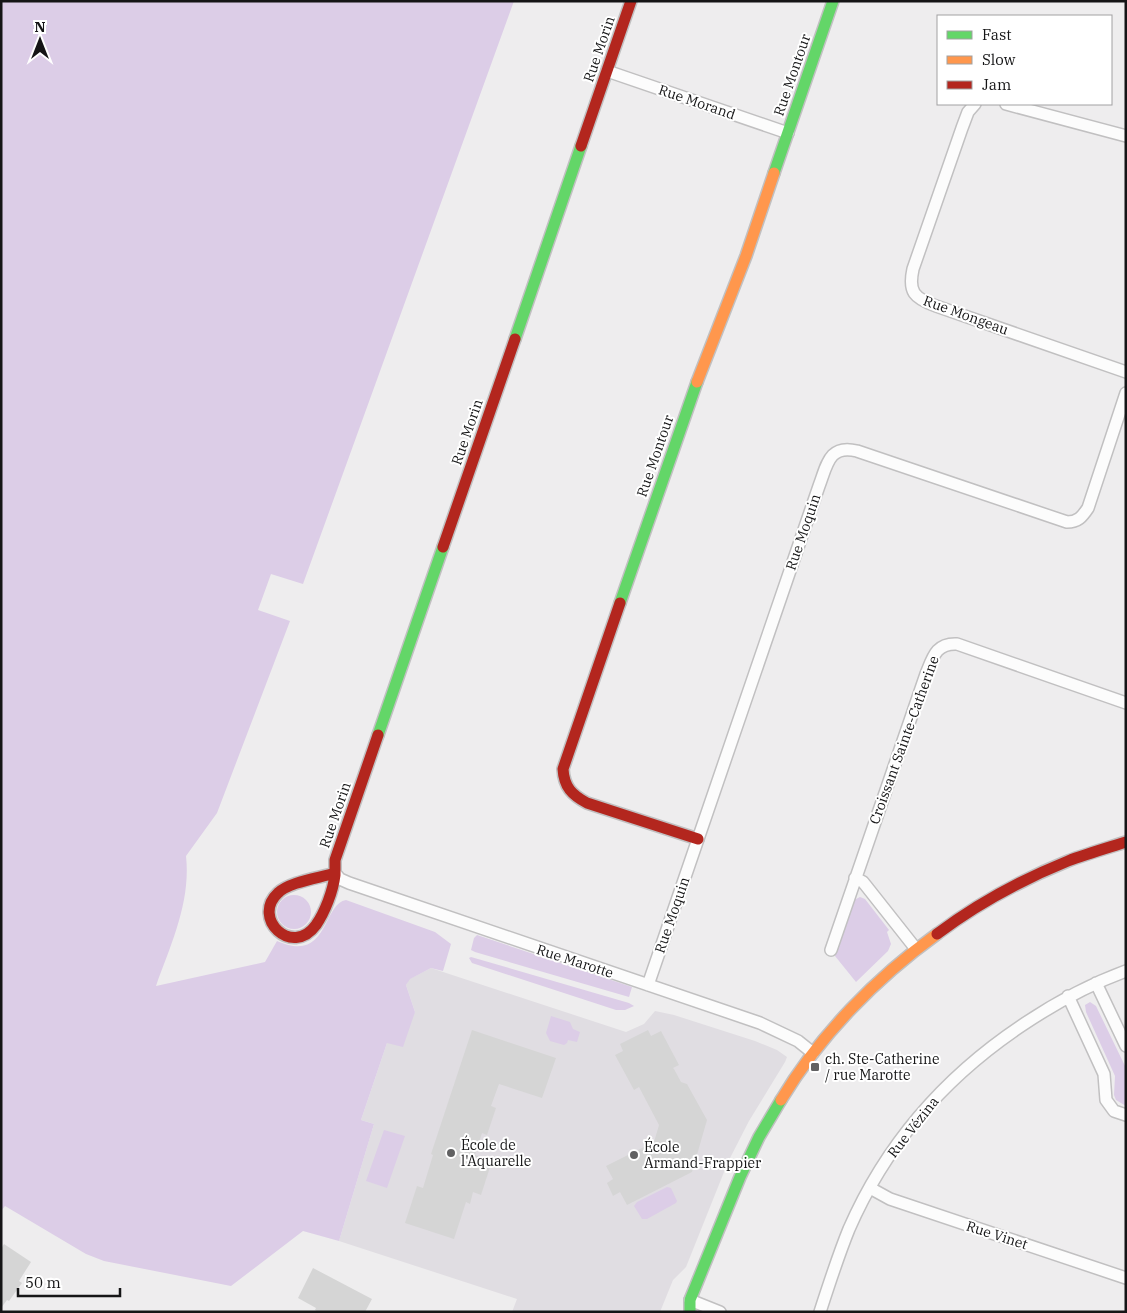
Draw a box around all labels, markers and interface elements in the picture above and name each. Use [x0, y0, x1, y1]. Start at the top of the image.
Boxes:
street label: Rue Morin [579, 14, 619, 84]
north arrow [15, 15, 65, 65]
legend [937, 15, 1112, 105]
text: N [34, 18, 46, 36]
text: Fast [982, 25, 1012, 44]
street label: Rue Montour [770, 31, 815, 118]
text: Slow [982, 50, 1016, 69]
text: Jam [982, 75, 1011, 94]
street label: Rue Morand [656, 80, 738, 124]
street label: Rue Mongeau [921, 291, 1011, 339]
street label: Rue Morin [447, 397, 487, 467]
street label: Rue Montour [633, 412, 678, 499]
street label: Rue Moquin [782, 491, 824, 572]
street label: Croissant Sainte-Catherine [865, 653, 943, 827]
street label: Rue Morin [315, 780, 355, 850]
street label: Rue Moquin [651, 874, 693, 955]
street label: Rue Marotte [534, 940, 616, 982]
place label: ch. Ste-Catherine / rue Marotte [825, 1050, 939, 1084]
marker: ch. Ste-Catherine / rue Marotte [809, 1061, 821, 1073]
street label: Rue Vézina [883, 1092, 943, 1161]
place label: École de l'Aquarelle [461, 1135, 531, 1170]
place label: École Armand-Frappier [644, 1137, 762, 1172]
marker: École de l'Aquarelle [445, 1147, 457, 1159]
marker: École Armand-Frappier [628, 1149, 640, 1161]
street label: Rue Vinet [964, 1217, 1030, 1253]
scale bar [18, 1266, 120, 1298]
text: 50 m [25, 1273, 61, 1292]

